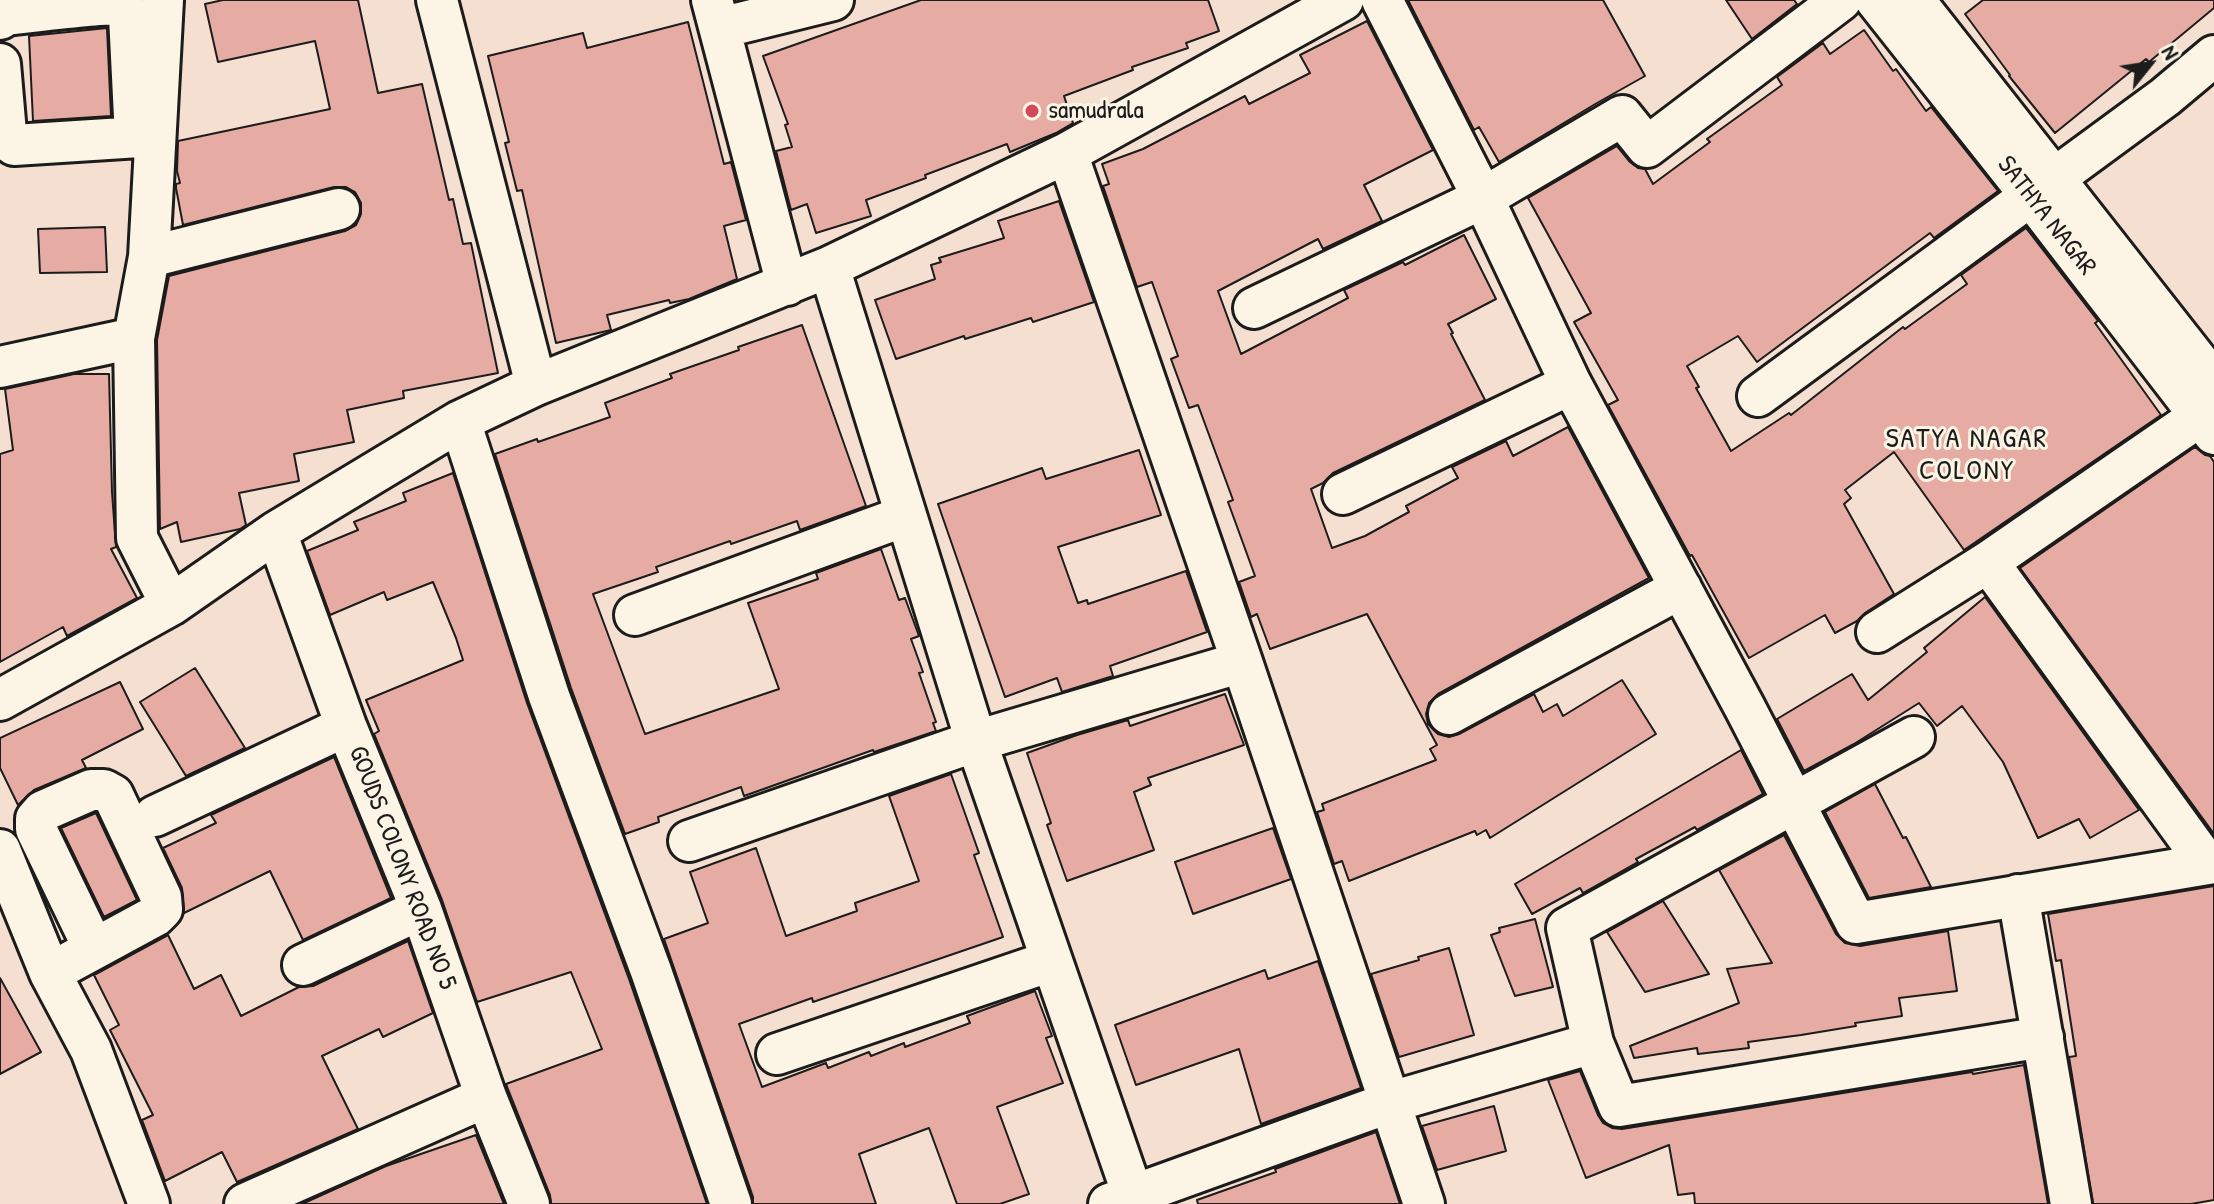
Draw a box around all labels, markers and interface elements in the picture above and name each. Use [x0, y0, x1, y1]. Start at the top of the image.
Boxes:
north arrow [2110, 24, 2190, 104]
text: N [2155, 39, 2187, 65]
place label: samudrala [1048, 95, 1144, 127]
marker: samudrala [1023, 102, 1041, 120]
street label: SATHYA NAGAR [1990, 150, 2102, 282]
district label: SATYA NAGAR COLONY [1886, 423, 2048, 489]
street label: GOUDS COLONY ROAD NO 5 [341, 742, 463, 994]

